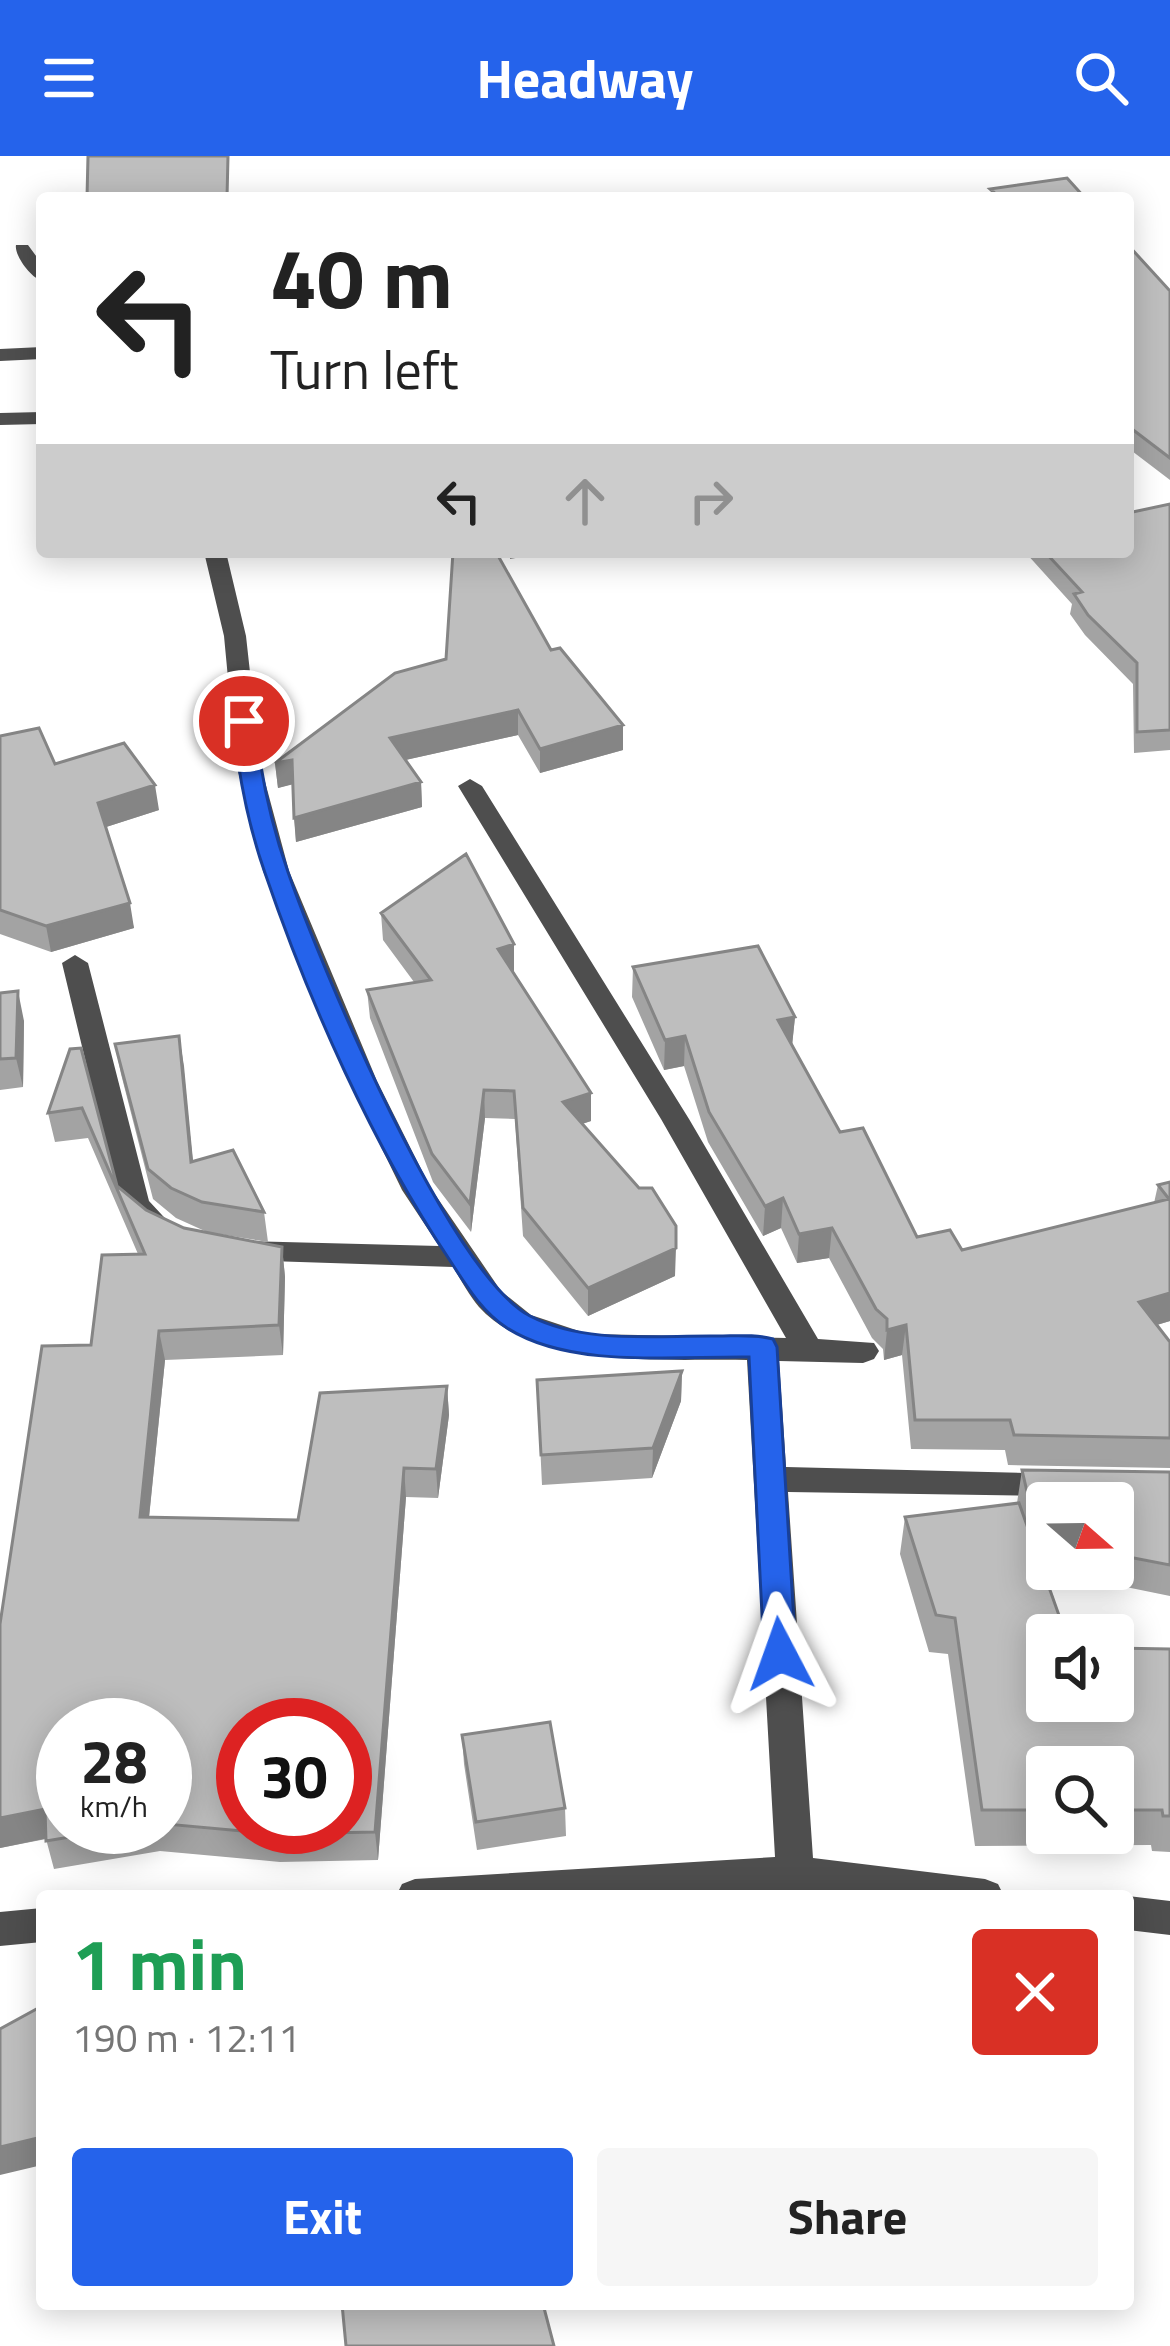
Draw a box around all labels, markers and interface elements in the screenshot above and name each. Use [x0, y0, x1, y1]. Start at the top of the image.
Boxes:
text: Headway [477, 37, 693, 119]
icon: menu [36, 45, 102, 111]
icon: search [1068, 45, 1134, 111]
text: 40 m [270, 213, 453, 341]
icon: left [72, 240, 228, 396]
text: Turn left [270, 328, 459, 410]
icon: left [426, 468, 492, 534]
icon: ahead [552, 468, 618, 534]
icon: right [678, 468, 744, 534]
pin [193, 670, 295, 772]
icon: arrive [211, 688, 277, 754]
north arrow [1026, 1482, 1134, 1590]
map controls [1026, 1482, 1134, 1854]
position arrow [717, 1591, 843, 1717]
button: sound [1026, 1614, 1134, 1722]
speed limit sign: 30 [216, 1698, 372, 1854]
text: 28 [80, 1715, 148, 1806]
button: search [1026, 1746, 1134, 1854]
text: km/h [80, 1783, 148, 1829]
text: 1 min [72, 1908, 247, 2018]
button: close [972, 1929, 1098, 2055]
text: 190 m · 12:11 [72, 2008, 300, 2067]
button: Exit [72, 2148, 573, 2286]
button: Share [597, 2148, 1098, 2286]

